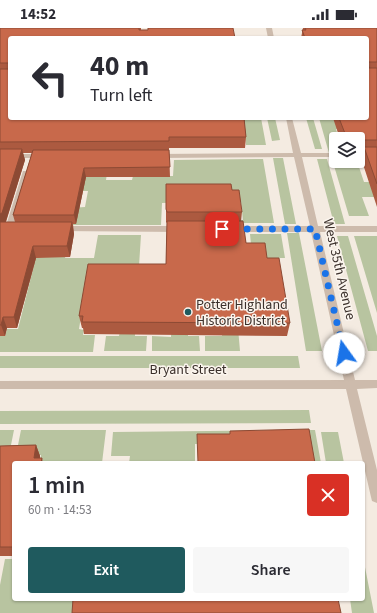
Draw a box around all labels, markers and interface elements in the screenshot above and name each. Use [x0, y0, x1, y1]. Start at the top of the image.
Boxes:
text: 14:52 [20, 4, 56, 25]
text: 40 m [90, 46, 149, 86]
icon: left [24, 52, 76, 104]
text: Turn left [90, 83, 152, 108]
map controls [329, 132, 365, 168]
button: layers [329, 132, 365, 168]
pin [205, 212, 239, 246]
street label: West 35th Avenue [318, 217, 360, 322]
icon: arrive [211, 218, 233, 240]
place label: Potter Highland Historic District [196, 295, 288, 331]
marker: Potter Highland Historic District [183, 307, 193, 317]
position arrow [323, 332, 365, 374]
street label: Bryant Street [149, 360, 227, 380]
text: 1 min [28, 468, 85, 503]
button: close [307, 474, 349, 516]
text: 60 m · 14:53 [28, 501, 92, 519]
button: Exit [28, 547, 185, 593]
button: Share [193, 547, 349, 593]

